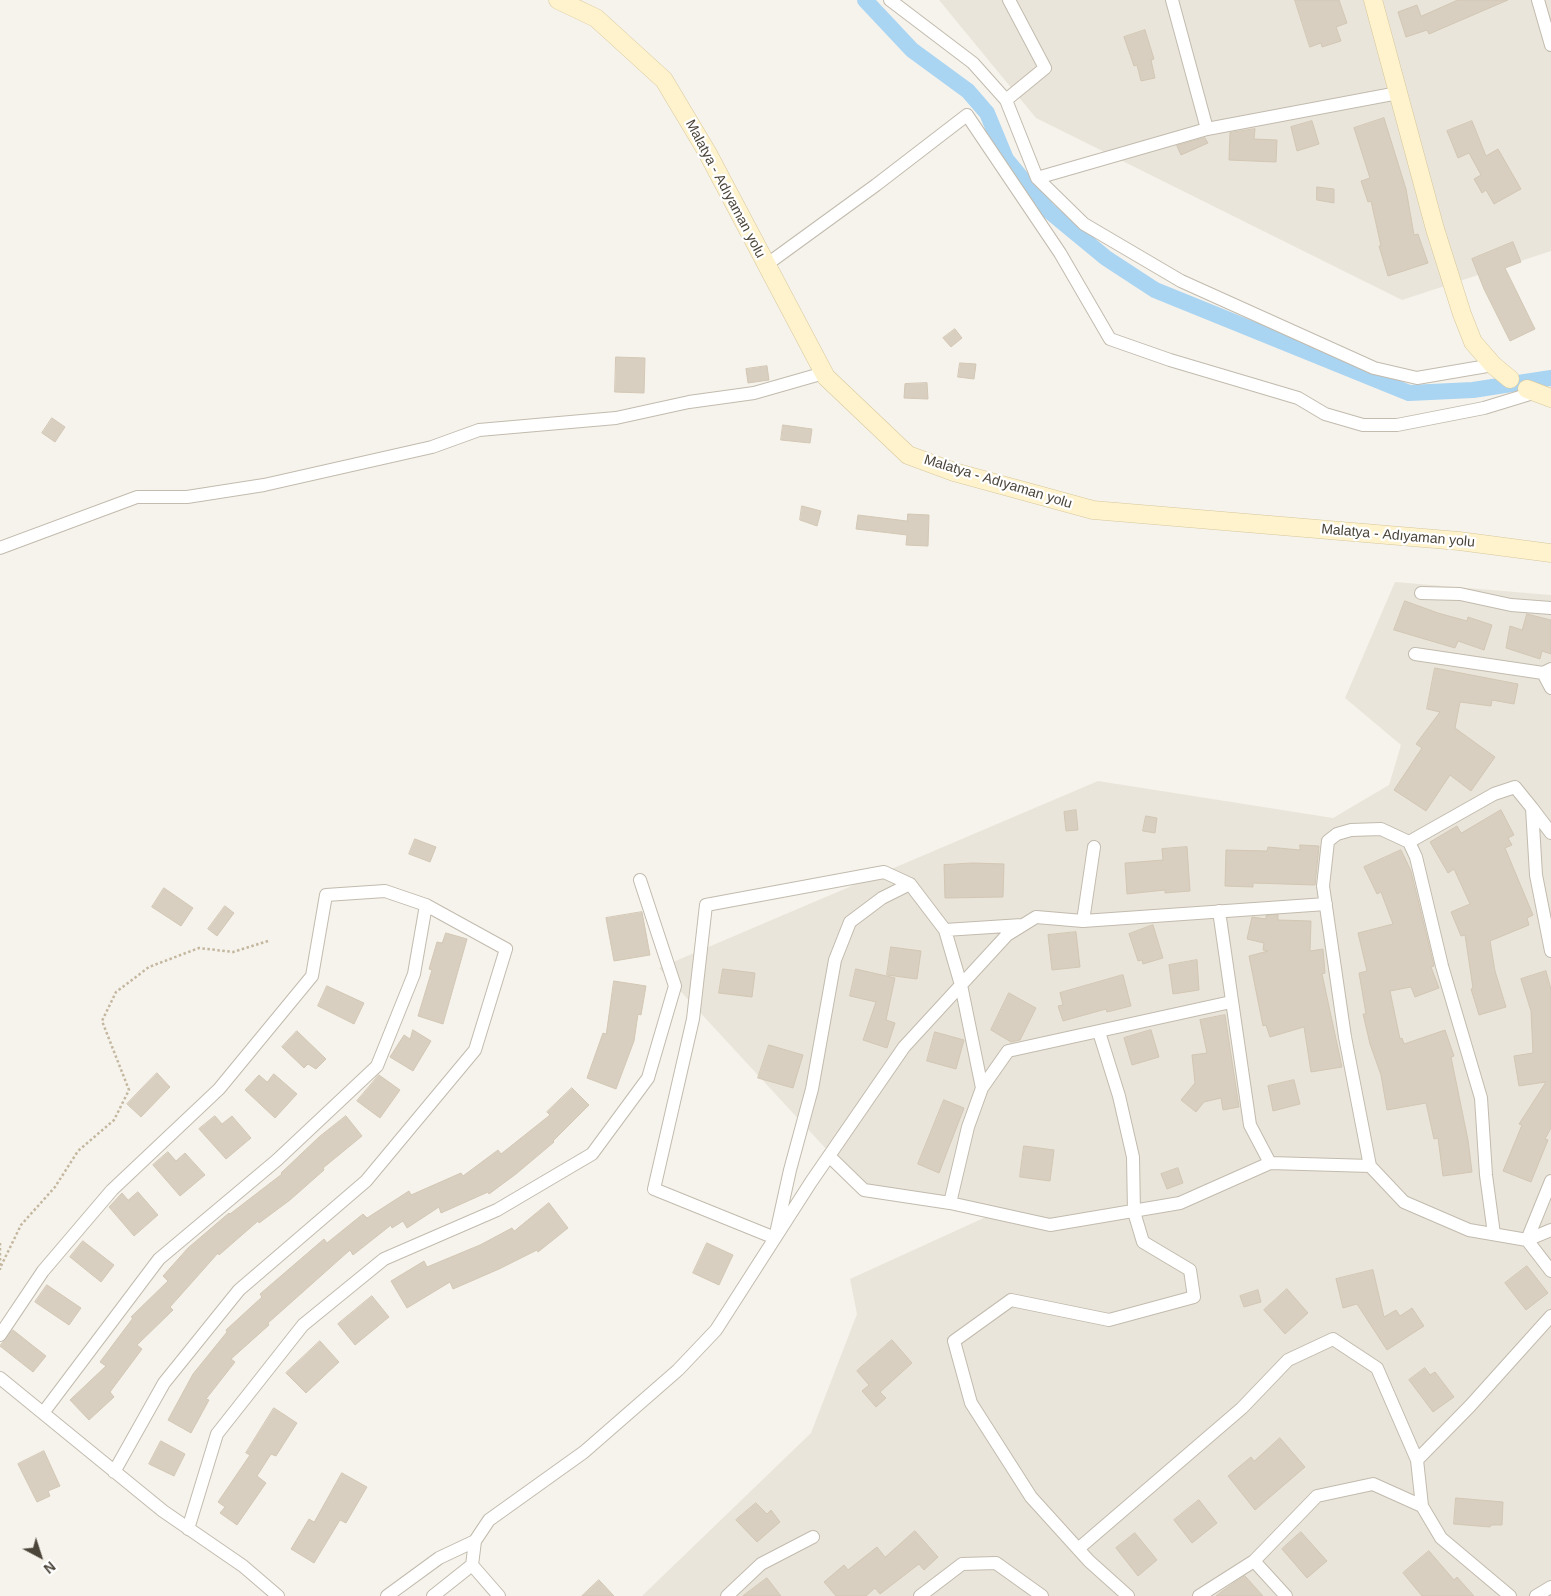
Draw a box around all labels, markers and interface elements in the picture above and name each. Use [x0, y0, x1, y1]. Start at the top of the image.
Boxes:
street label: Malatya - Adıyaman yolu [681, 117, 769, 261]
street label: Malatya - Adıyaman yolu [922, 451, 1074, 513]
street label: Malatya - Adıyaman yolu [1321, 521, 1475, 551]
north arrow [15, 1531, 65, 1581]
text: N [41, 1558, 59, 1577]

